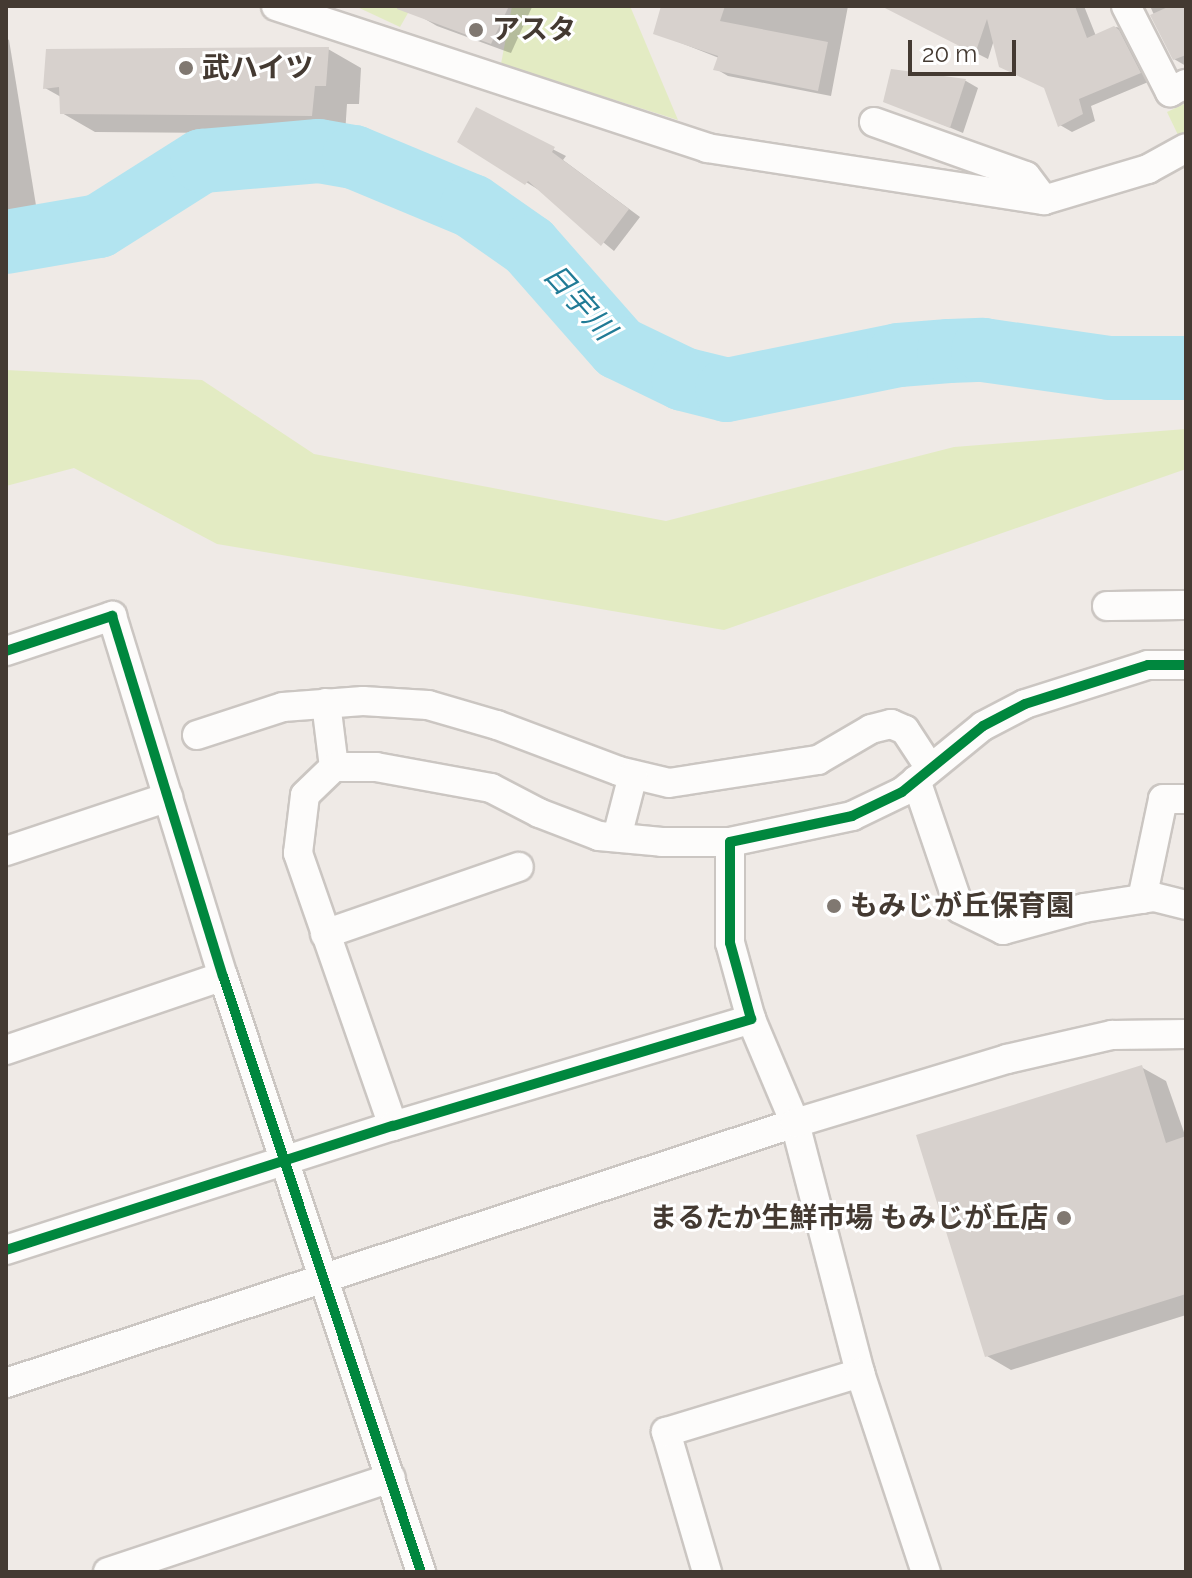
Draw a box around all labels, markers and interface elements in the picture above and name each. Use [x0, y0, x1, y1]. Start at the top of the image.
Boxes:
place label: アスタ [492, 13, 576, 47]
marker: アスタ [467, 21, 485, 39]
scale bar [912, 24, 1020, 74]
text: 20 m [922, 39, 977, 68]
place label: 武ハイツ [202, 51, 314, 85]
marker: 武ハイツ [177, 59, 195, 77]
water label: 日宇川 [536, 257, 622, 347]
place label: もみじが丘保育園 [850, 889, 1074, 923]
marker: もみじが丘保育園 [825, 897, 843, 915]
place label: まるたか生鮮市場 もみじが丘店 [649, 1201, 1048, 1235]
marker: まるたか生鮮市場 もみじが丘店 [1055, 1209, 1073, 1227]

